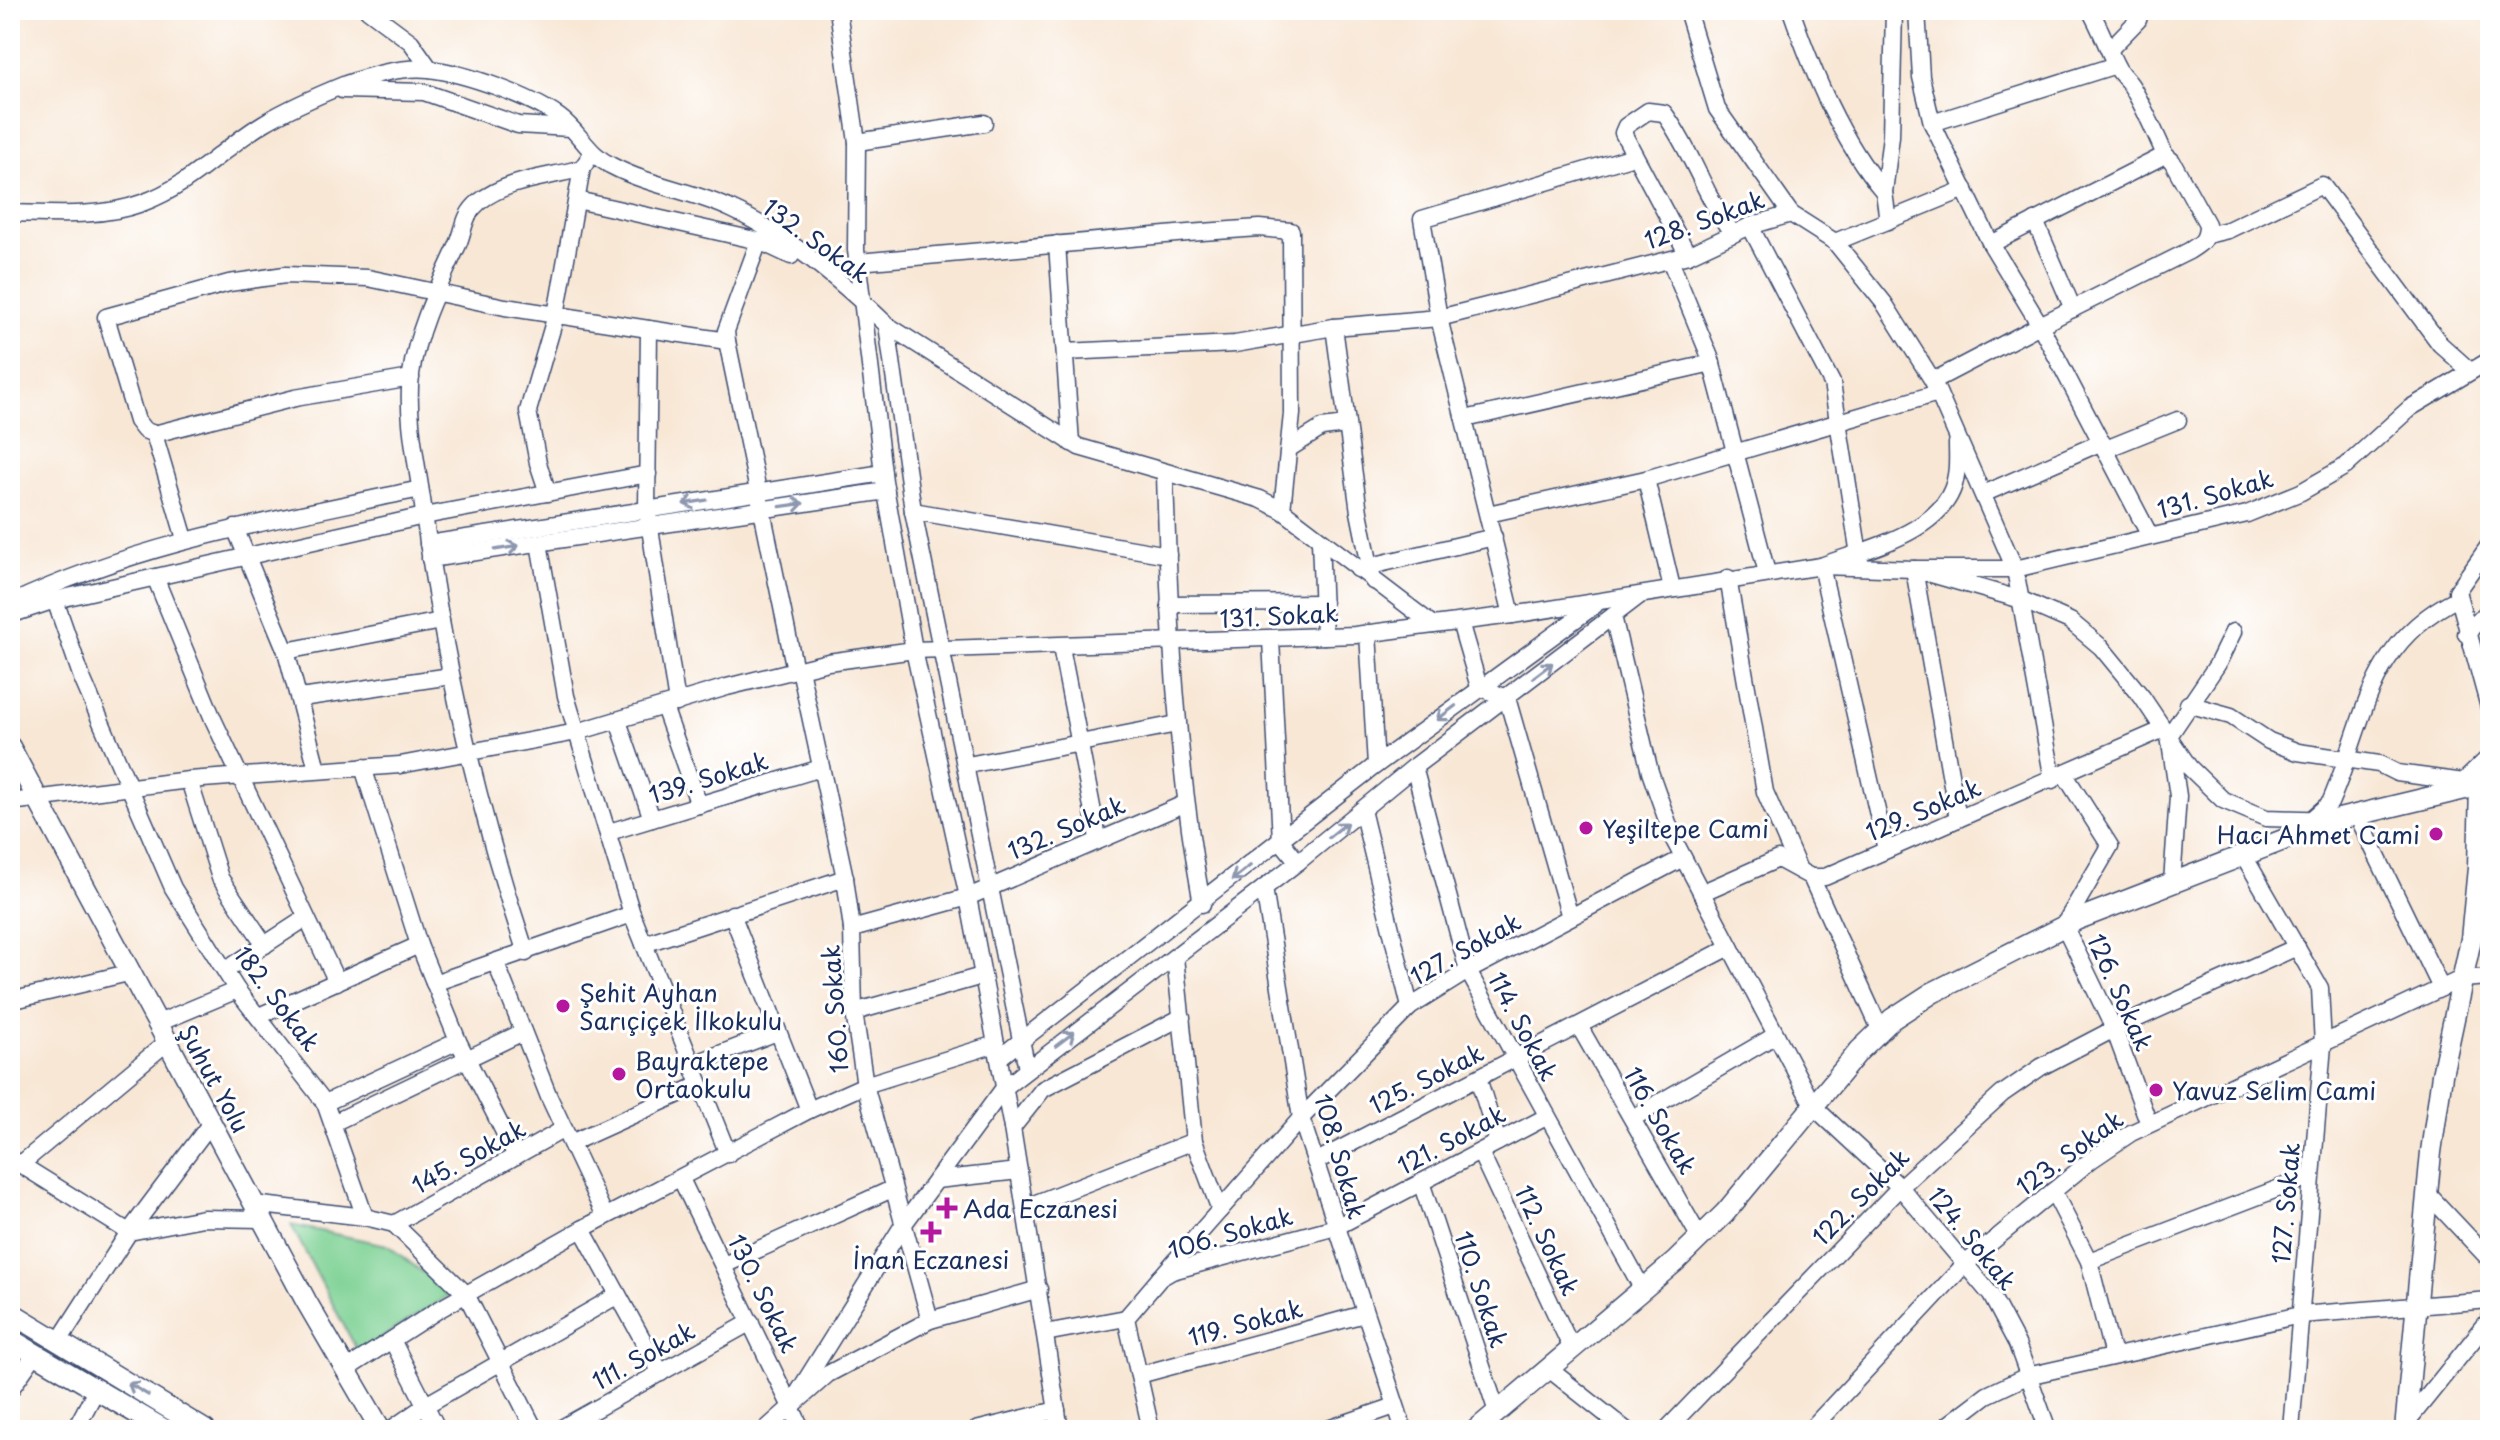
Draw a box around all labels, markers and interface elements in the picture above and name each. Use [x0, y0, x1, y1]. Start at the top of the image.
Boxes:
street label: 128. Sokak [1639, 181, 1769, 257]
street label: 132. Sokak [756, 189, 878, 291]
street label: 131. Sokak [2153, 459, 2277, 527]
one-way arrow [683, 495, 708, 510]
one-way arrow [779, 497, 804, 512]
one-way arrow [494, 539, 519, 554]
street label: 131. Sokak [1219, 594, 1340, 636]
one-way arrow [1532, 661, 1553, 678]
one-way arrow [1435, 705, 1457, 721]
street label: 139. Sokak [644, 742, 772, 812]
street label: 129. Sokak [1860, 769, 1986, 849]
street label: 132. Sokak [1002, 786, 1130, 868]
place label: Yeşiltepe Cami [1602, 810, 1769, 846]
place label: Hacı Ahmet Cami [2217, 816, 2420, 852]
marker: Yeşiltepe Cami [1577, 819, 1595, 837]
one-way arrow [1327, 821, 1348, 839]
marker: Hacı Ahmet Cami [2427, 825, 2445, 843]
one-way arrow [1231, 864, 1252, 882]
street label: 127. Sokak [1403, 903, 1527, 993]
street label: 126. Sokak [2079, 928, 2163, 1057]
street label: 182. Sokak [226, 938, 330, 1058]
street label: 160. Sokak [812, 943, 856, 1074]
street label: 114. Sokak [1480, 965, 1568, 1087]
place label: Şehit Ayhan Sarıçiçek İlkokulu [579, 974, 782, 1038]
marker: Şehit Ayhan Sarıçiçek İlkokulu [554, 997, 572, 1015]
street label: Şuhut Yolu [170, 1017, 260, 1139]
one-way arrow [1054, 1031, 1075, 1048]
street label: 125. Sokak [1363, 1034, 1490, 1122]
place label: Bayraktepe Ortaokulu [635, 1042, 769, 1106]
street label: 116. Sokak [1616, 1060, 1706, 1181]
marker: Bayraktepe Ortaokulu [610, 1065, 628, 1083]
place label: Yavuz Selim Cami [2172, 1072, 2376, 1108]
marker: Yavuz Selim Cami [2147, 1081, 2165, 1099]
street label: 108. Sokak [1306, 1089, 1376, 1223]
street label: 121. Sokak [1391, 1095, 1512, 1183]
street label: 123. Sokak [2008, 1101, 2130, 1203]
street label: 145. Sokak [404, 1110, 532, 1202]
street label: 122. Sokak [1803, 1139, 1917, 1253]
street label: 127. Sokak [2262, 1141, 2308, 1265]
street label: 124. Sokak [1920, 1178, 2026, 1298]
street label: 112. Sokak [1507, 1179, 1589, 1301]
place label: Ada Eczanesi [963, 1190, 1118, 1226]
street label: 106. Sokak [1163, 1197, 1297, 1267]
marker: Ada Eczanesi [938, 1199, 956, 1217]
marker: İnan Eczanesi [922, 1223, 940, 1241]
street label: 110. Sokak [1446, 1226, 1518, 1352]
street label: 130. Sokak [720, 1227, 808, 1359]
place label: İnan Eczanesi [853, 1241, 1009, 1277]
street label: 119. Sokak [1184, 1289, 1307, 1355]
street label: 111. Sokak [585, 1312, 701, 1398]
one-way arrow [127, 1381, 150, 1397]

